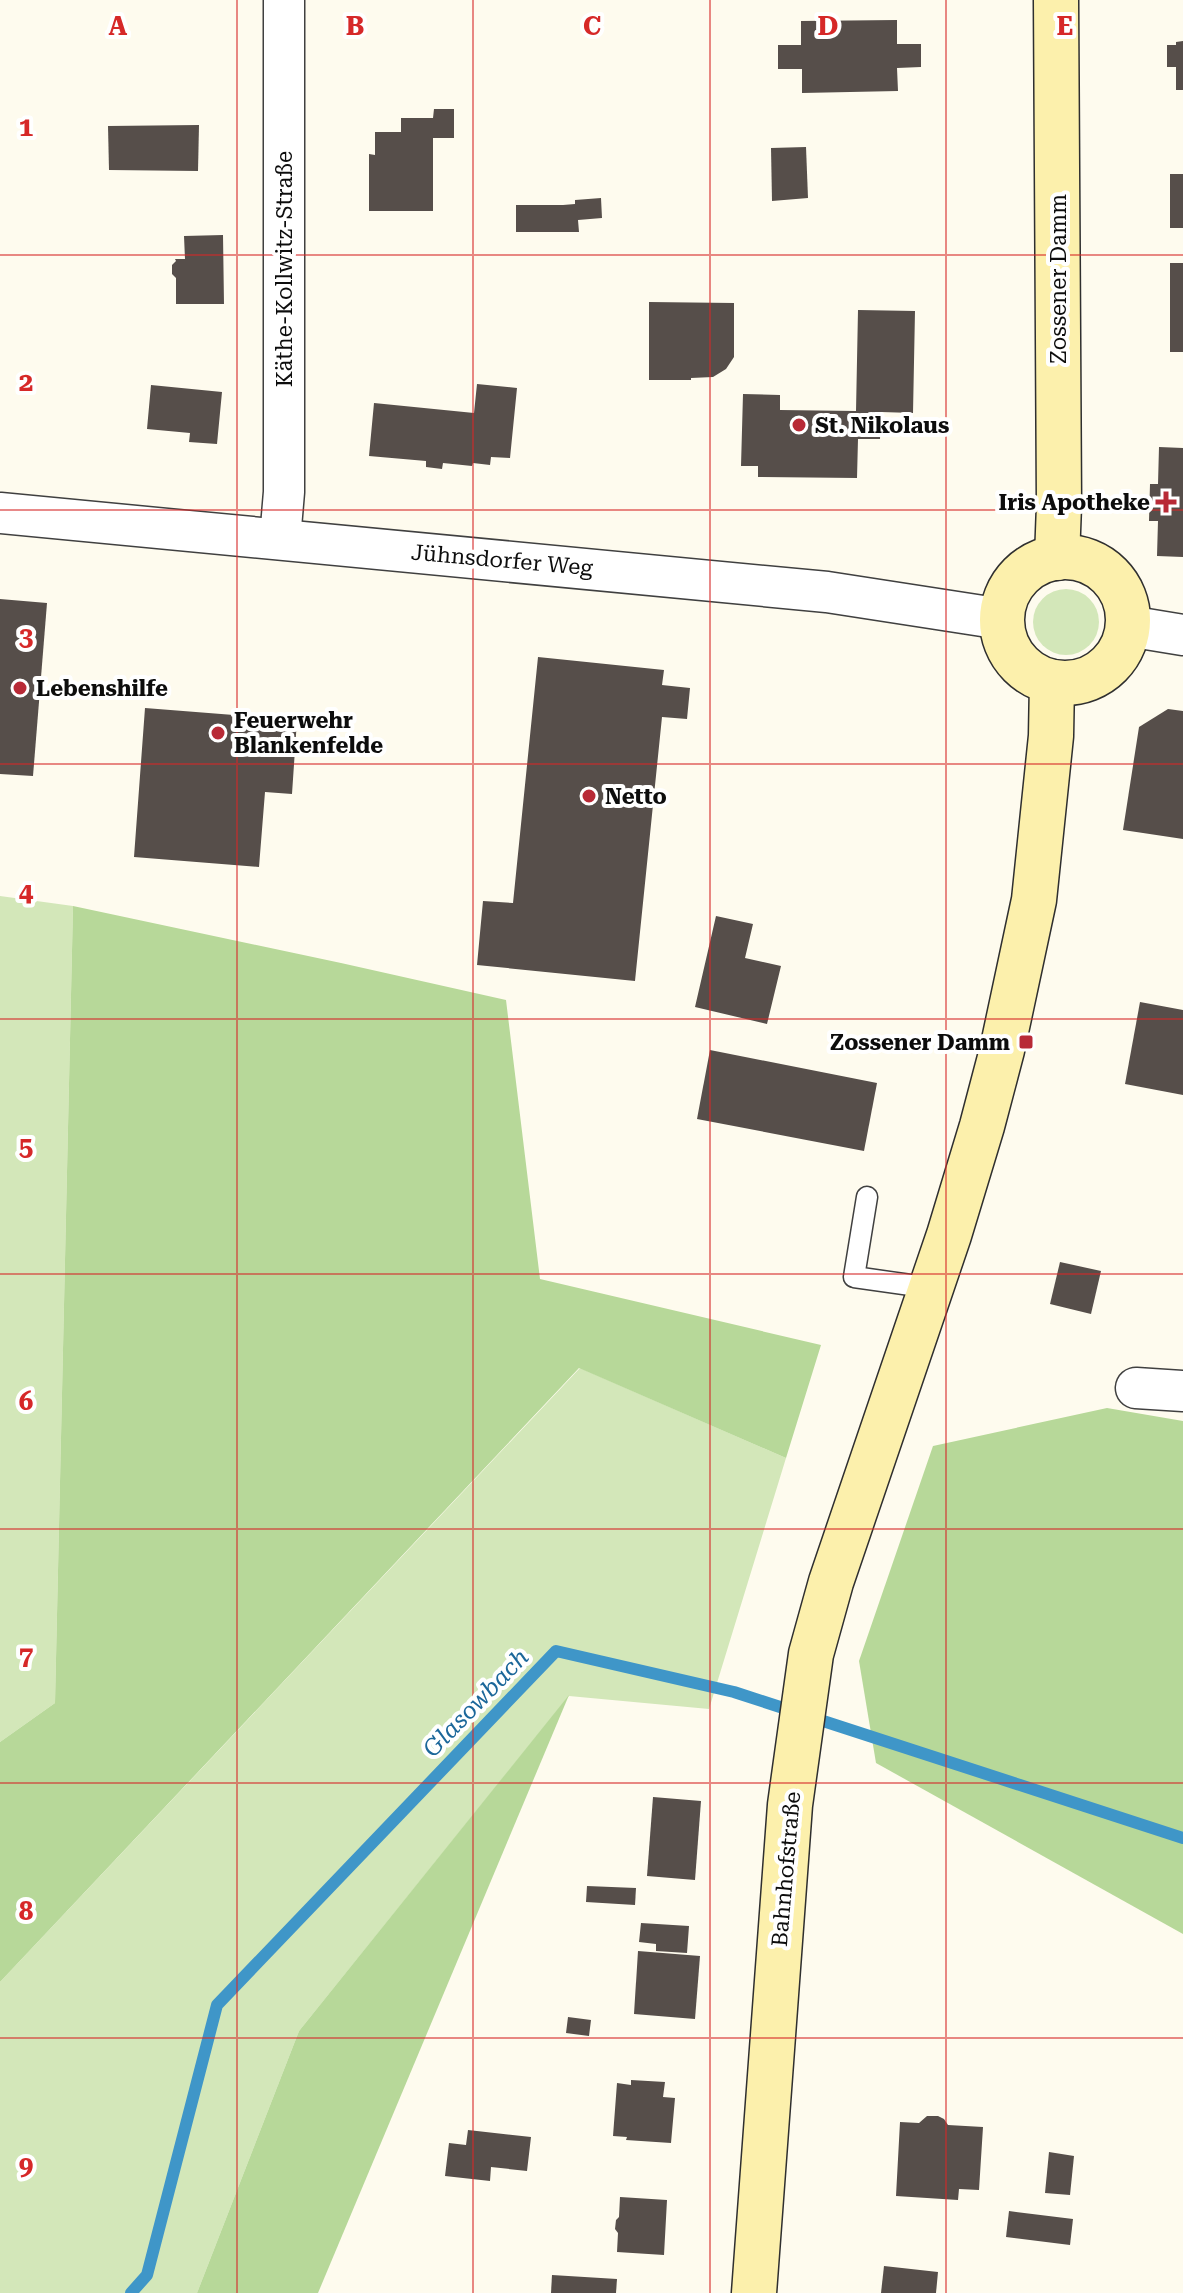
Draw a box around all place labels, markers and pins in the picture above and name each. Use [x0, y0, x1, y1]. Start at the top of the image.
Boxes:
place label: St. Nikolaus [815, 413, 949, 438]
marker: St. Nikolaus [790, 416, 808, 434]
place label: Iris Apotheke [998, 490, 1150, 515]
marker: Iris Apotheke [1157, 493, 1175, 511]
place label: Lebenshilfe [36, 676, 168, 701]
marker: Lebenshilfe [11, 679, 29, 697]
place label: Feuerwehr Blankenfelde [234, 708, 383, 758]
marker: Feuerwehr Blankenfelde [209, 724, 227, 742]
place label: Netto [605, 784, 667, 809]
marker: Netto [580, 787, 598, 805]
place label: Zossener Damm [830, 1030, 1010, 1055]
marker: Zossener Damm [1017, 1033, 1035, 1051]

